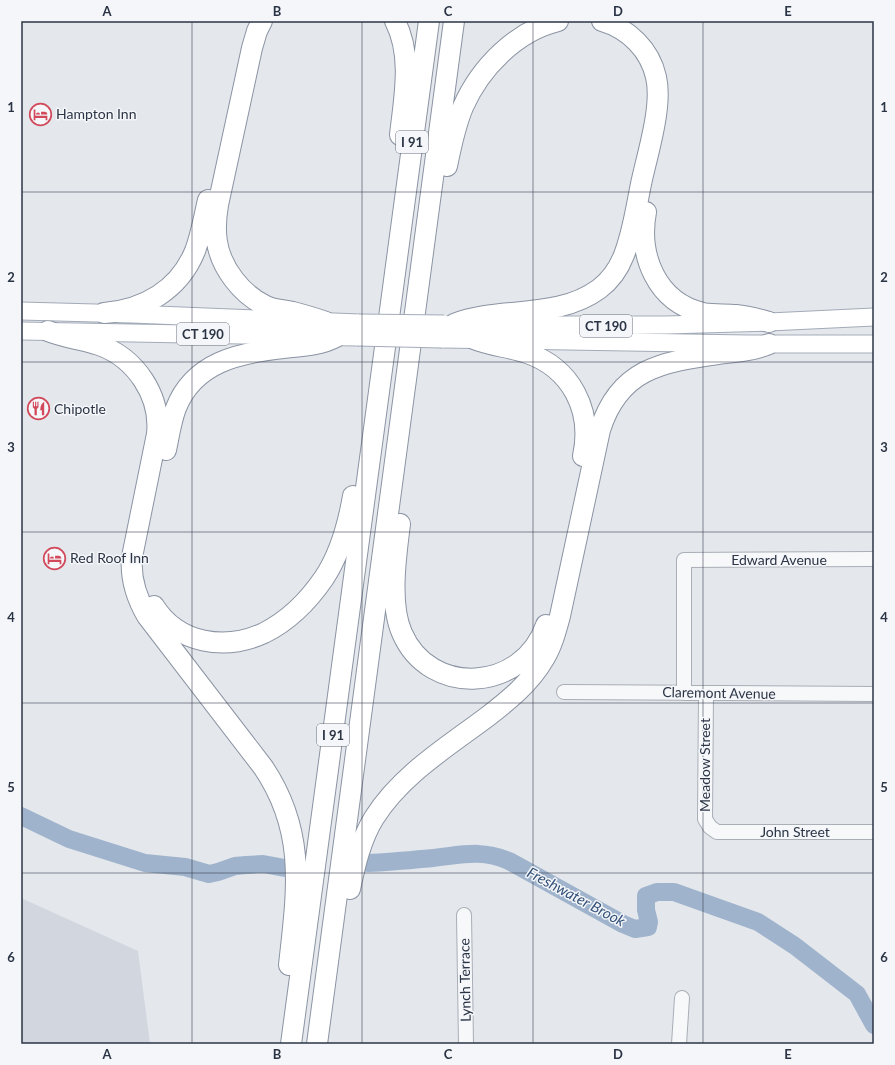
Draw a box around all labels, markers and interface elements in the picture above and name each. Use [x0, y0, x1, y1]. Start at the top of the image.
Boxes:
text: A [101, 3, 112, 19]
text: B [273, 3, 282, 19]
text: C [444, 3, 453, 19]
text: D [613, 3, 623, 19]
text: E [784, 3, 792, 19]
text: 1 [7, 99, 15, 115]
text: 1 [880, 99, 888, 115]
hotel icon: Hampton Inn [28, 101, 54, 127]
place label: Hampton Inn [56, 105, 136, 122]
road number: I 91 [396, 131, 428, 153]
text: 2 [7, 269, 15, 285]
text: 2 [880, 269, 888, 285]
road number: CT 190 [580, 315, 632, 337]
road number: CT 190 [177, 323, 229, 345]
restaurant icon: Chipotle [26, 396, 52, 422]
place label: Chipotle [54, 400, 106, 417]
text: 3 [7, 439, 15, 455]
text: 3 [880, 439, 888, 455]
hotel icon: Red Roof Inn [41, 545, 67, 571]
place label: Red Roof Inn [70, 549, 149, 566]
street label: Edward Avenue [731, 551, 827, 568]
text: 4 [7, 609, 15, 625]
text: 4 [880, 609, 888, 625]
street label: Claremont Avenue [662, 683, 776, 702]
street label: Meadow Street [696, 718, 713, 812]
road number: I 91 [317, 724, 349, 746]
text: 5 [7, 779, 15, 795]
text: 5 [880, 779, 888, 795]
street label: John Street [760, 823, 830, 840]
water label: Freshwater Brook [524, 863, 629, 930]
street label: Lynch Terrace [455, 938, 474, 1022]
text: 6 [7, 949, 15, 965]
text: 6 [880, 949, 888, 965]
text: A [101, 1046, 112, 1062]
text: B [273, 1046, 282, 1062]
text: C [444, 1046, 453, 1062]
text: D [613, 1046, 623, 1062]
text: E [784, 1046, 792, 1062]

